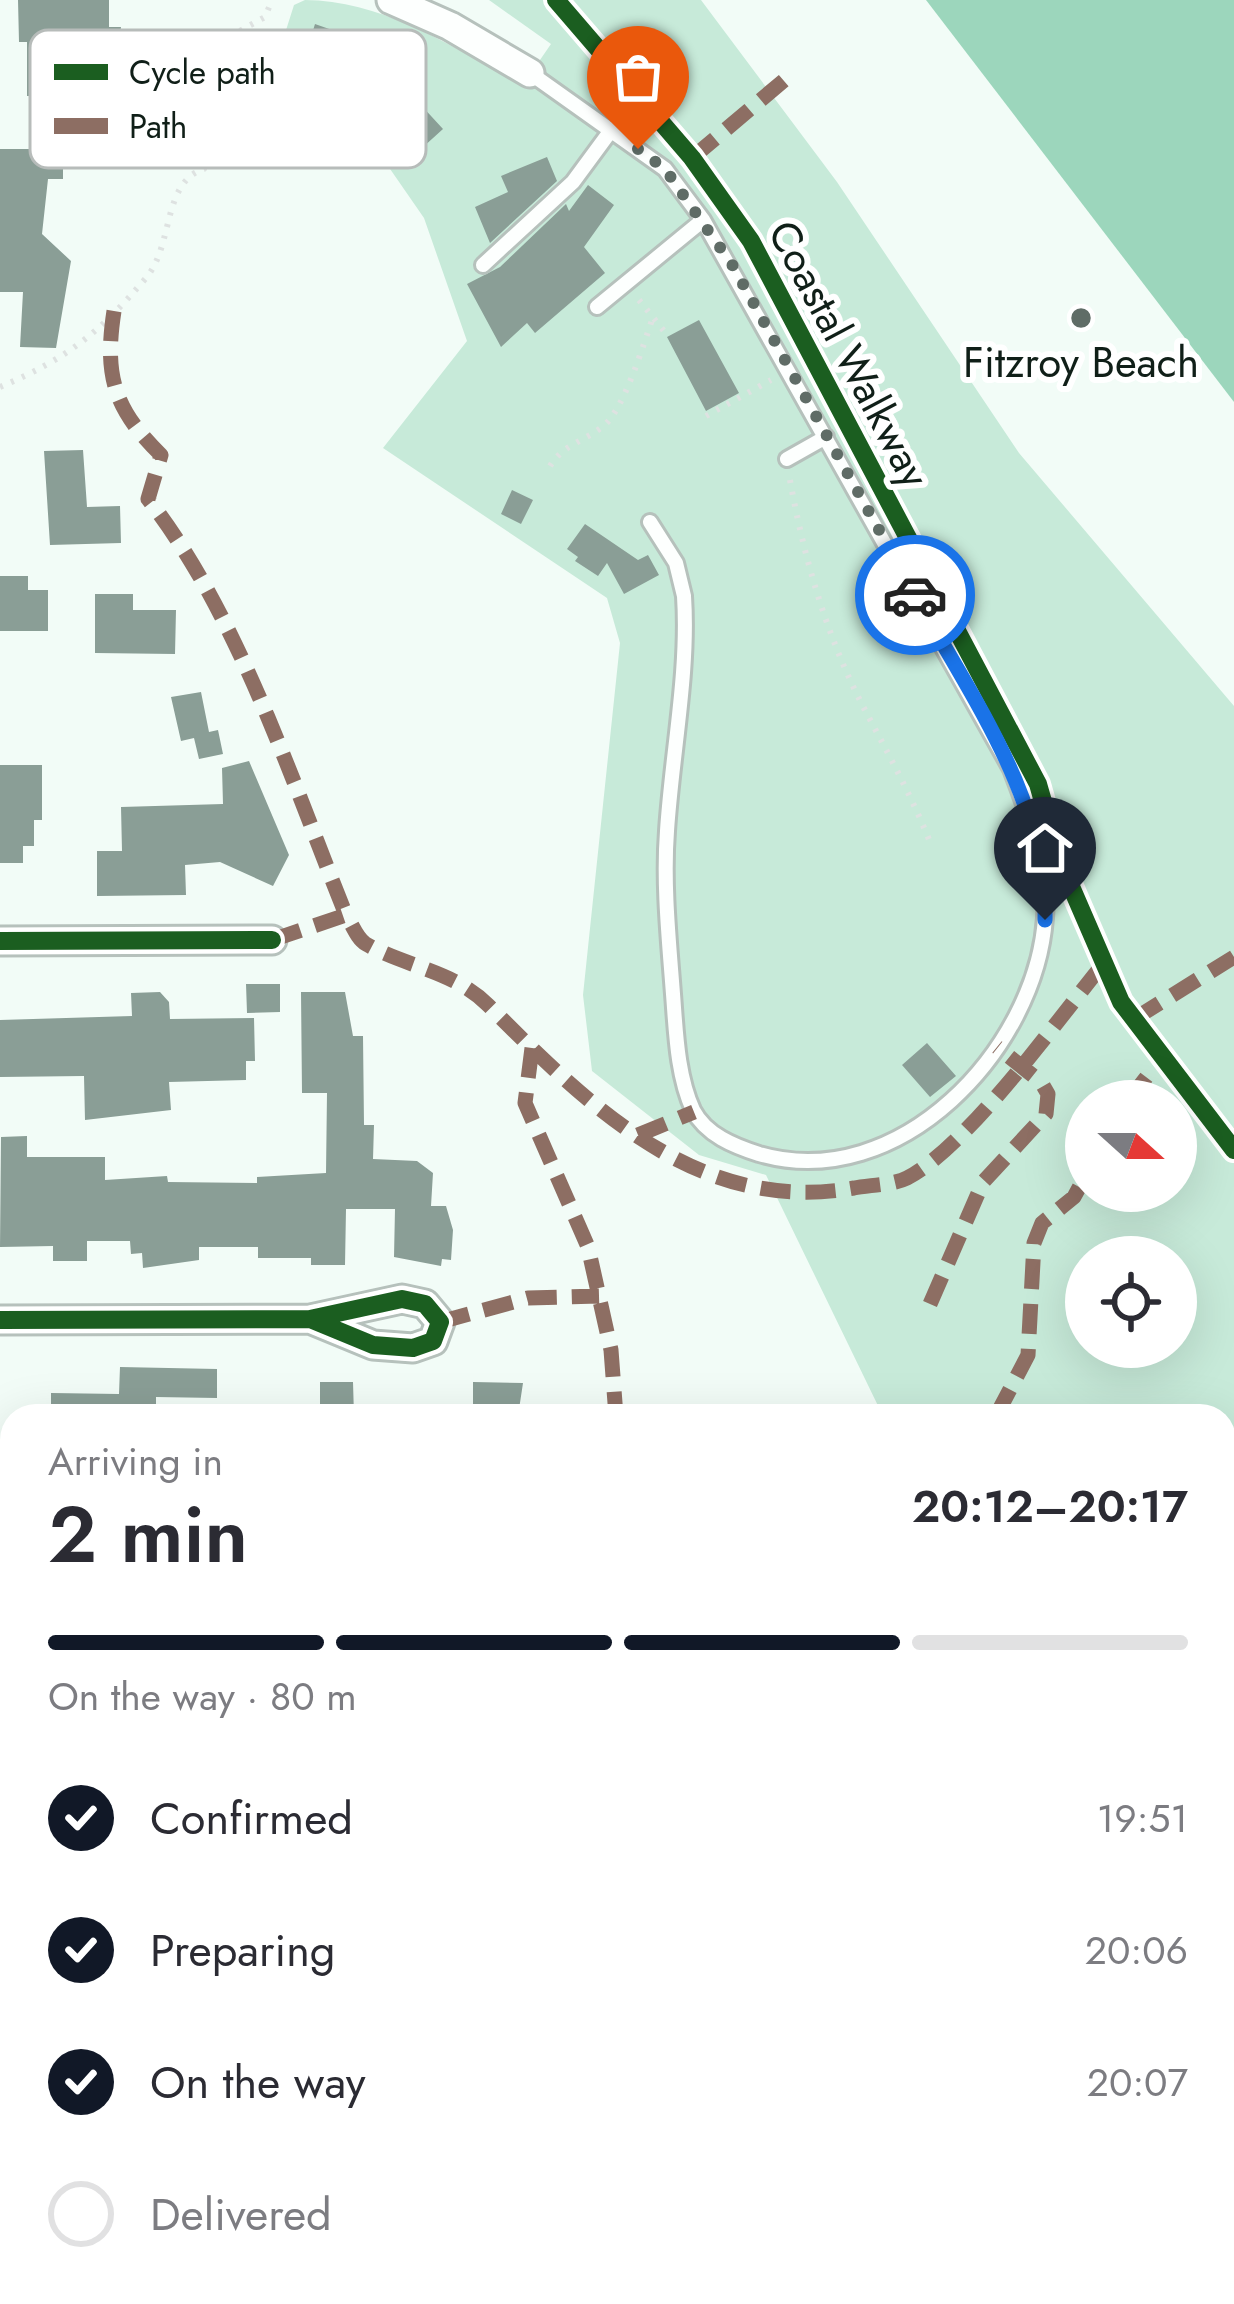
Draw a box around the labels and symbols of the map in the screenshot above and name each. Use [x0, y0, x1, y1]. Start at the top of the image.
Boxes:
pin [587, 26, 689, 149]
legend [30, 30, 426, 168]
text: Cycle path [129, 49, 276, 96]
text: Path [129, 103, 187, 150]
street label: Coastal Walkway [753, 210, 945, 499]
marker: Fitzroy Beach [1068, 305, 1094, 331]
place label: Fitzroy Beach [963, 332, 1199, 393]
courier [855, 535, 975, 655]
pin [994, 797, 1096, 920]
north arrow [1065, 1080, 1197, 1212]

